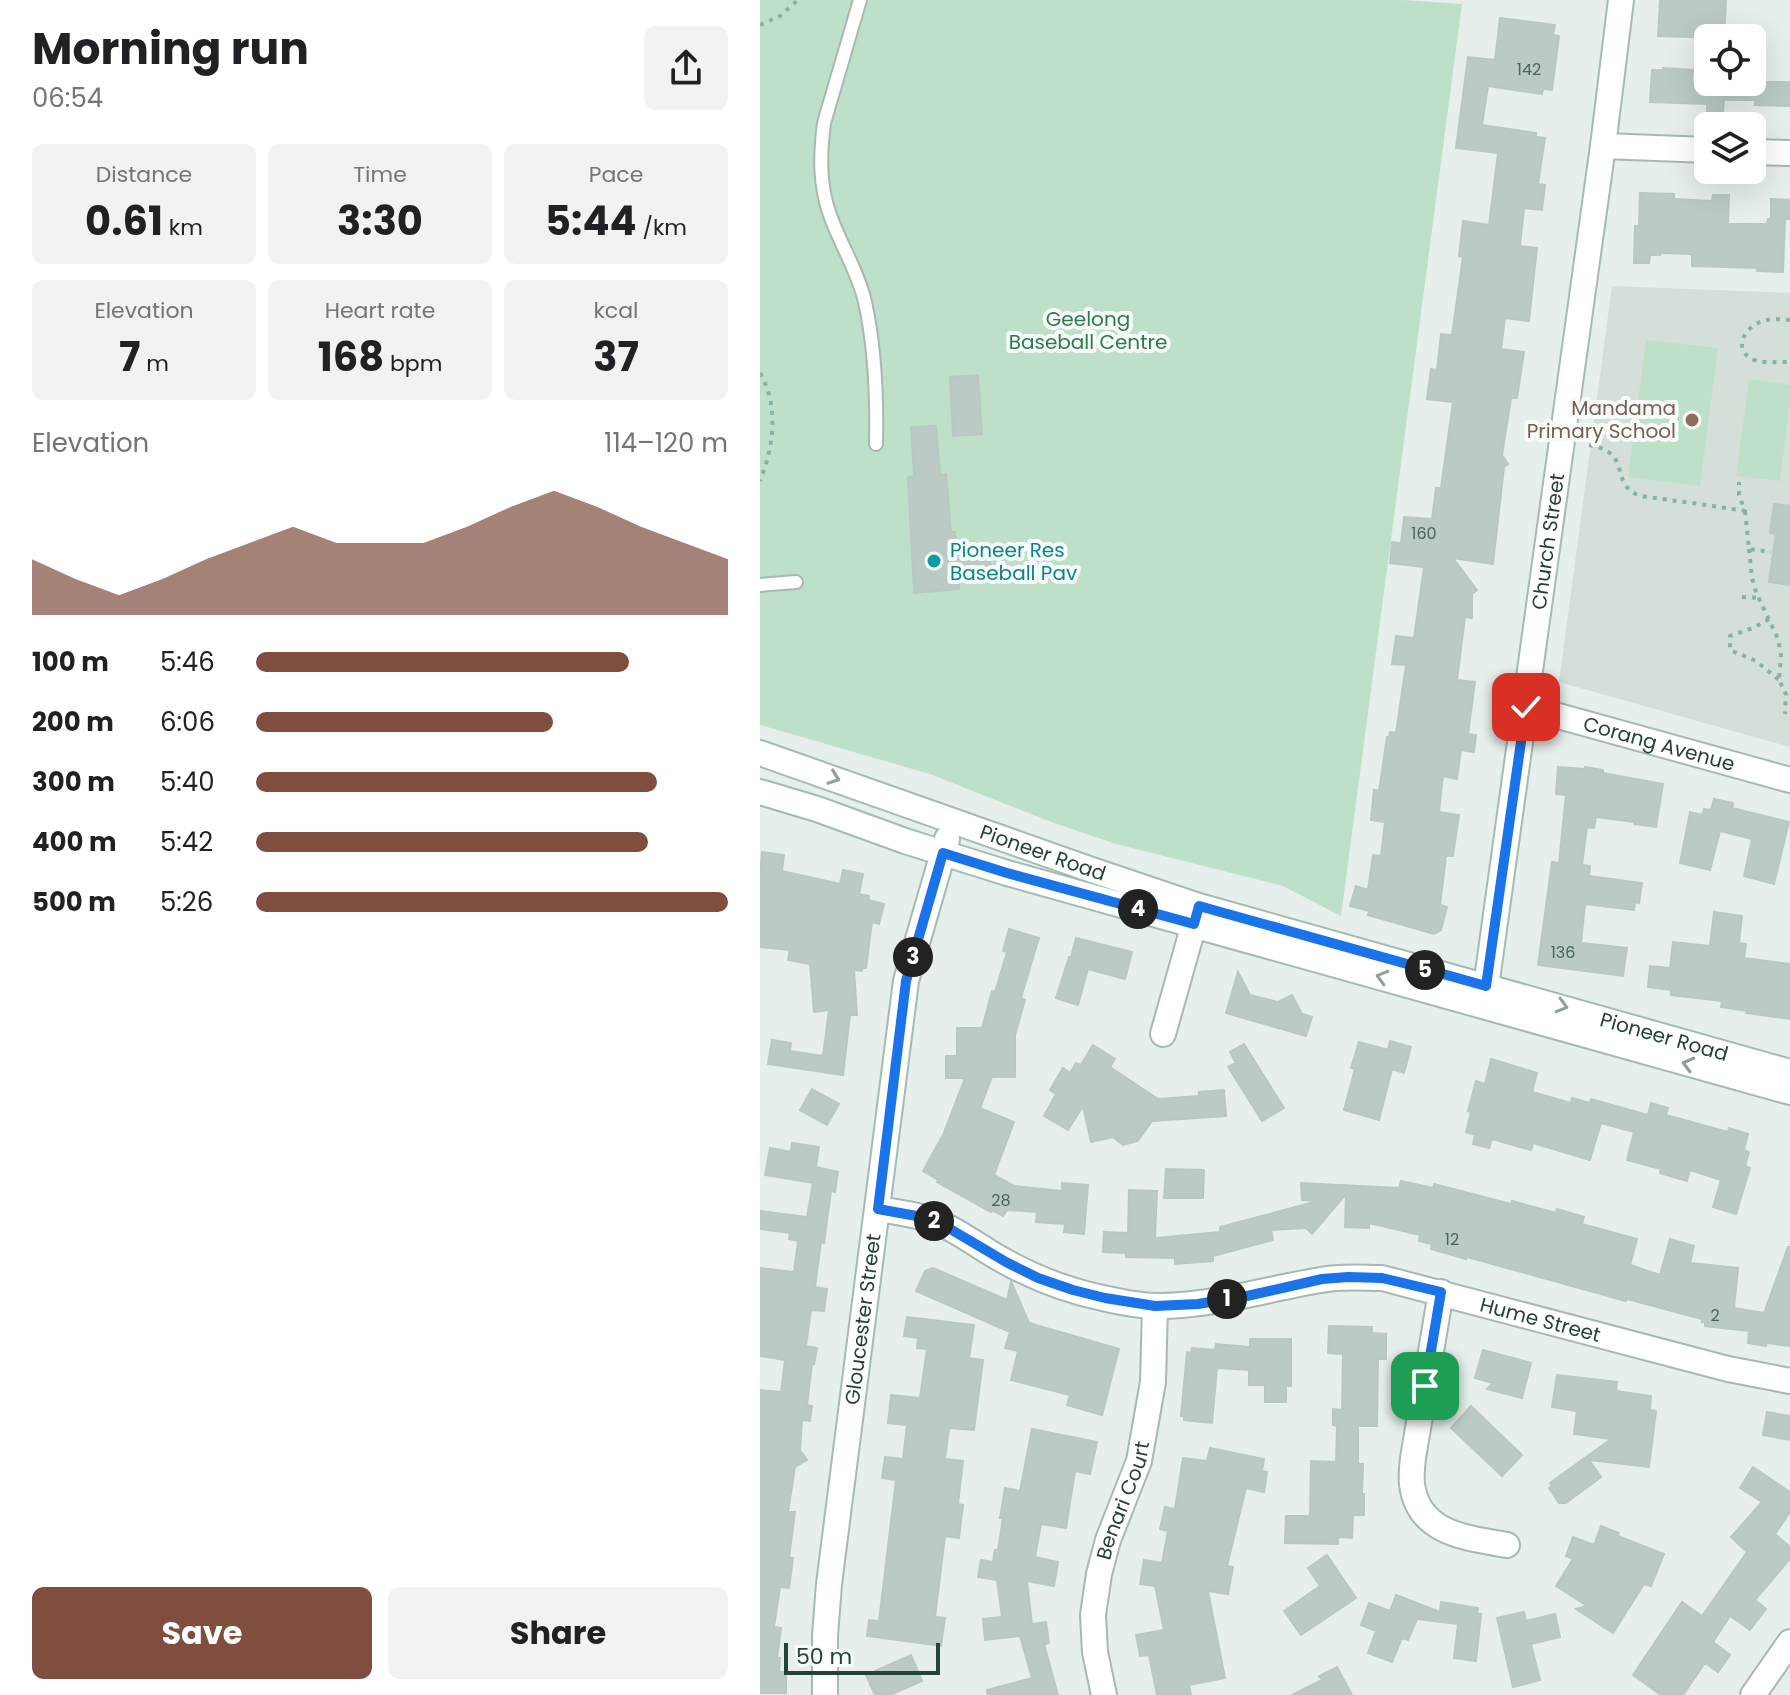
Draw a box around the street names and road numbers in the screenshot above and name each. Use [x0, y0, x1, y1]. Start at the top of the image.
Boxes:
street label: Church Street [1525, 471, 1571, 611]
street label: Corang Avenue [1580, 709, 1738, 778]
street label: Pioneer Road [976, 818, 1110, 888]
street label: Pioneer Road [1597, 1005, 1731, 1068]
street label: Gloucester Street [838, 1232, 888, 1406]
street label: Hume Street [1477, 1290, 1604, 1349]
street label: Benari Court [1089, 1439, 1156, 1563]

